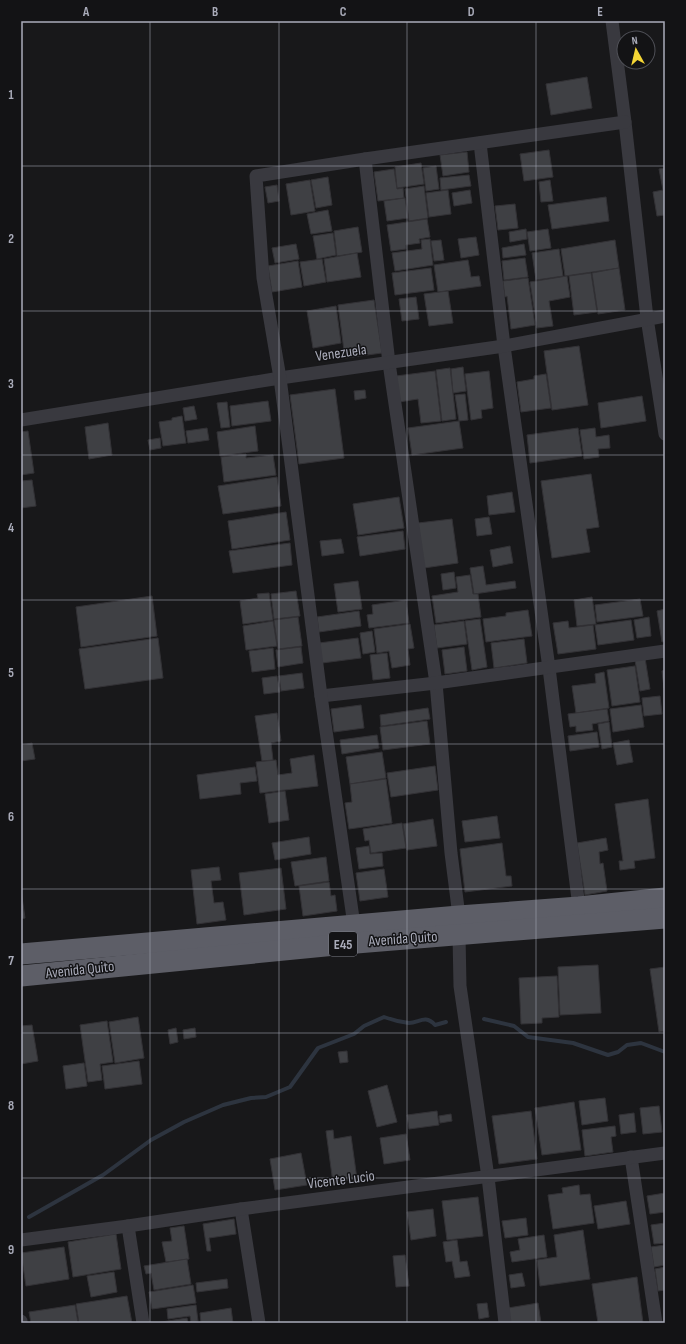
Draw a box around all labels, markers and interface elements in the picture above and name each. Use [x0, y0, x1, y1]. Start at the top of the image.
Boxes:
text: A [82, 4, 90, 20]
text: B [212, 4, 218, 20]
text: C [340, 4, 347, 20]
text: D [468, 4, 475, 20]
text: E [597, 4, 603, 20]
north arrow [616, 30, 656, 70]
text: N [631, 34, 639, 47]
text: 1 [8, 87, 14, 103]
text: 2 [8, 231, 14, 247]
street label: Venezuela [314, 340, 368, 366]
text: 3 [8, 376, 14, 392]
text: 4 [8, 520, 14, 536]
text: 5 [8, 665, 14, 681]
text: 6 [8, 809, 14, 825]
street label: Avenida Quito [367, 927, 438, 951]
road number: E45 [329, 932, 357, 956]
text: 7 [8, 953, 14, 969]
street label: Avenida Quito [44, 957, 115, 983]
text: 8 [8, 1098, 14, 1114]
street label: Vicente Lucio [306, 1166, 376, 1194]
text: 9 [8, 1242, 14, 1258]

